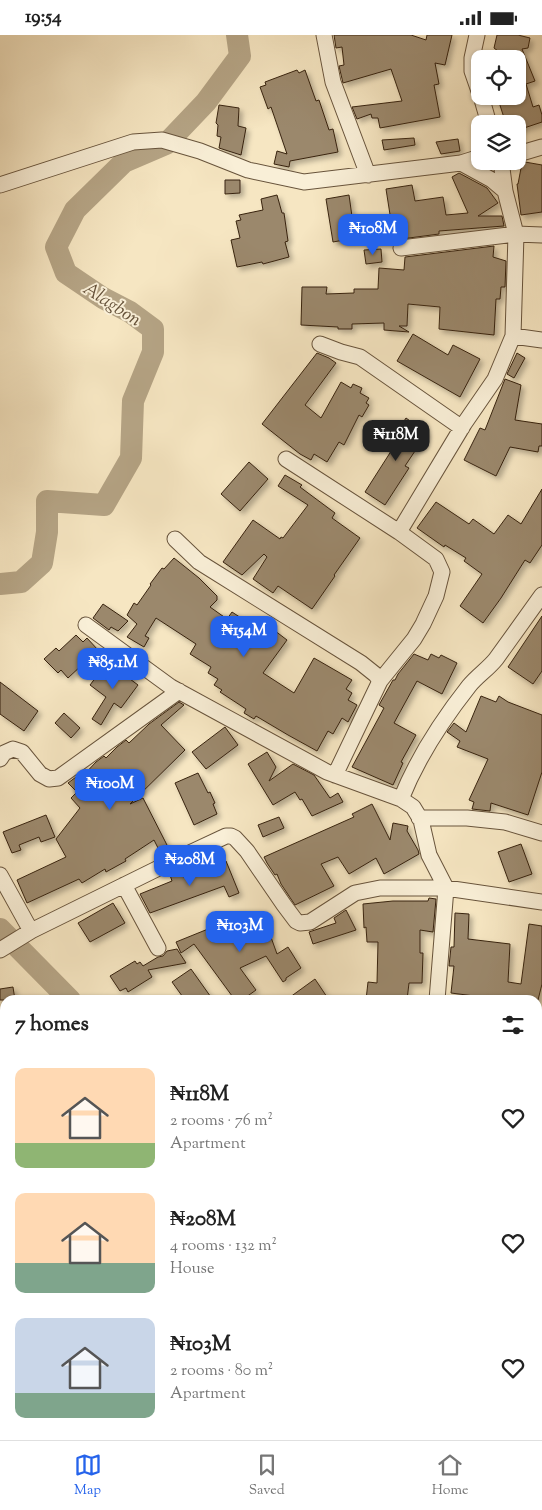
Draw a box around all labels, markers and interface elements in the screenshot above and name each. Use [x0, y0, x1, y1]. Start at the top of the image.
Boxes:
text: 19:54 [25, 4, 62, 31]
map controls [471, 50, 526, 170]
button: locate [471, 50, 526, 105]
button: layers [471, 115, 526, 170]
pin: ₦108M [338, 213, 408, 256]
text: ₦108M [349, 218, 397, 241]
water label: Alagbon [77, 276, 146, 334]
pin: ₦118M [361, 419, 431, 462]
text: ₦118M [374, 424, 418, 447]
pin: ₦154M [209, 615, 279, 658]
text: ₦154M [221, 620, 267, 643]
pin: ₦85.1M [72, 647, 154, 690]
text: ₦85.1M [88, 652, 138, 675]
pin: ₦100M [75, 769, 145, 811]
text: ₦100M [86, 773, 134, 796]
pin: ₦208M [155, 845, 225, 887]
text: ₦208M [165, 849, 215, 872]
pin: ₦103M [205, 911, 275, 953]
text: ₦103M [217, 915, 263, 938]
text: 7 homes [15, 1010, 89, 1040]
icon: filters [499, 1011, 527, 1039]
text: ₦118M [170, 1080, 229, 1110]
icon: home [55, 1088, 115, 1148]
icon: heart [499, 1104, 527, 1132]
text: 2 rooms · 76 m² [170, 1110, 273, 1133]
text: Apartment [170, 1133, 246, 1156]
text: ₦208M [170, 1205, 236, 1235]
icon: home [55, 1213, 115, 1273]
icon: heart [499, 1229, 527, 1257]
text: 4 rooms · 132 m² [170, 1235, 277, 1258]
text: House [170, 1258, 214, 1281]
text: ₦103M [170, 1330, 231, 1360]
icon: home [55, 1338, 115, 1398]
icon: heart [499, 1354, 527, 1382]
text: 2 rooms · 80 m² [170, 1360, 273, 1383]
text: Apartment [170, 1383, 246, 1406]
tab: Map [74, 1451, 102, 1501]
tab: Saved [249, 1451, 285, 1501]
tab: Home [432, 1451, 468, 1501]

